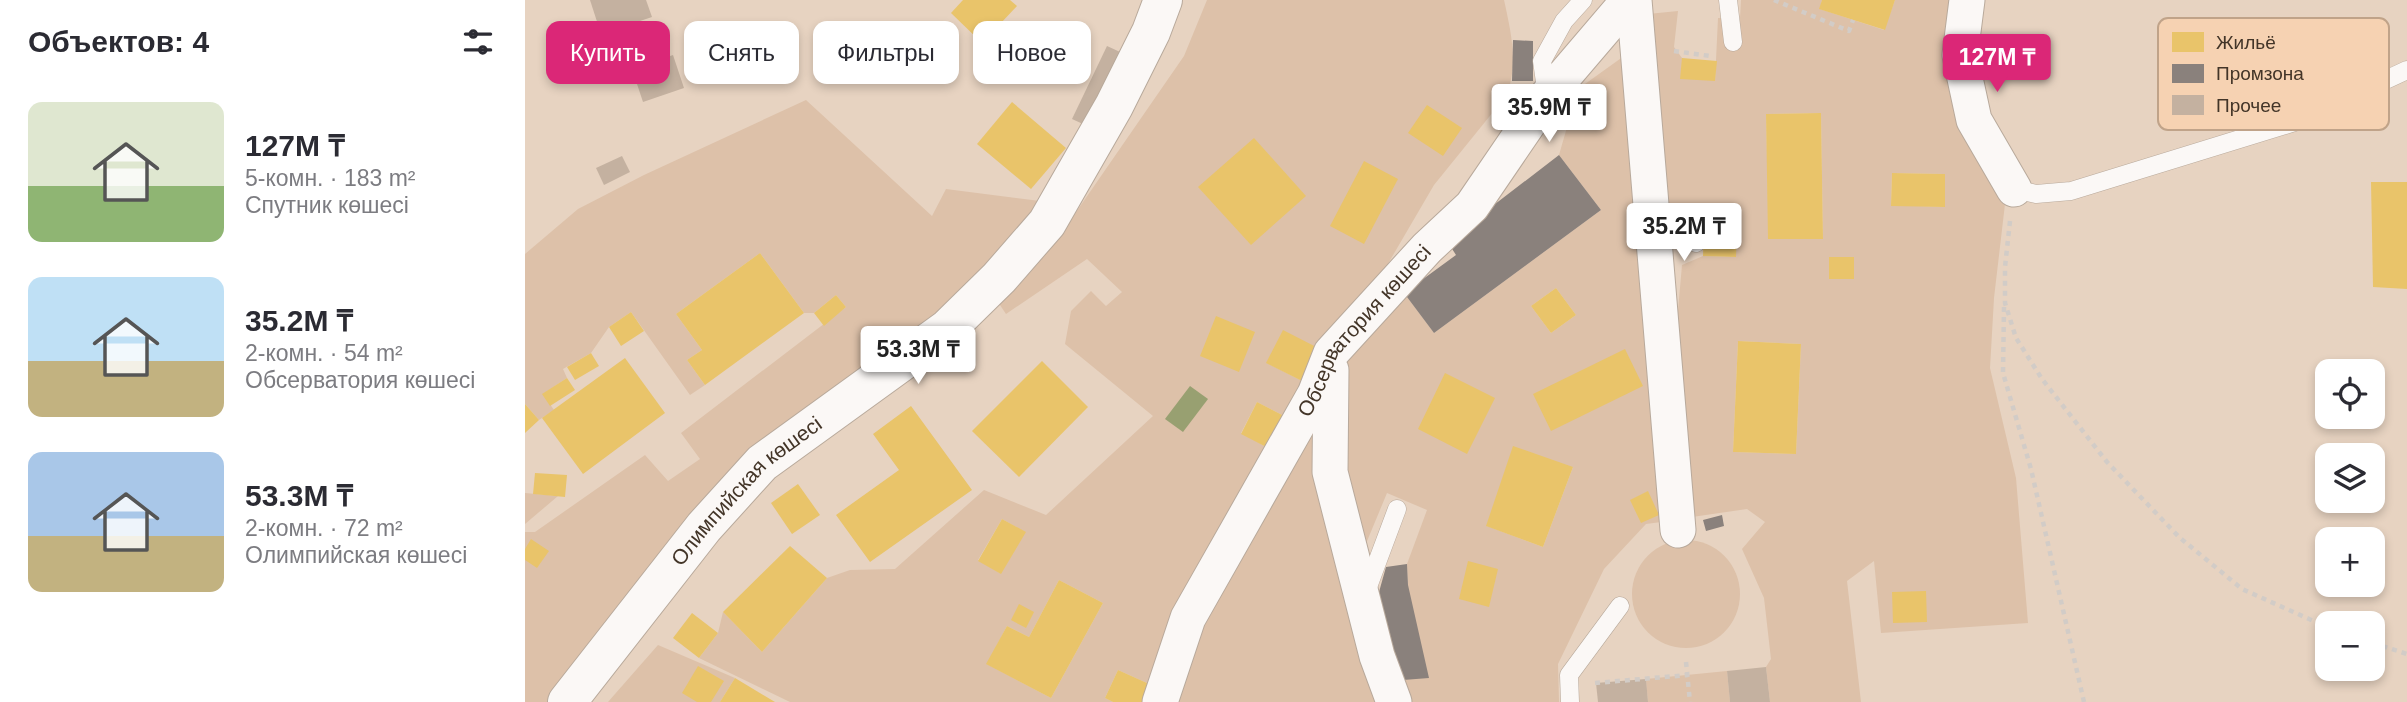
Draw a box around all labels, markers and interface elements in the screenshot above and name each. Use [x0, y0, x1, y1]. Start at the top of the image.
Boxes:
legend [2158, 18, 2389, 130]
chip: Купить [546, 21, 670, 84]
chip: Снять [684, 21, 799, 84]
chip: Фильтры [813, 21, 959, 84]
chip: Новое [973, 21, 1091, 84]
icon: filters [459, 23, 497, 61]
text: Объектов: 4 [28, 25, 209, 58]
text: Жильё [2216, 32, 2276, 53]
pin: 127M ₸ [1940, 34, 2054, 94]
text: 127M ₸ [1959, 44, 2035, 70]
text: Промзона [2216, 63, 2304, 84]
pin: 35.9M ₸ [1484, 85, 1614, 144]
text: 35.9M ₸ [1508, 94, 1590, 120]
text: Прочее [2216, 95, 2281, 116]
text: 127M ₸ [245, 129, 345, 162]
icon: home [84, 130, 168, 214]
text: 5-комн. · 183 m² [245, 165, 416, 191]
text: Спутник көшесі [245, 192, 409, 218]
pin: 35.2M ₸ [1619, 204, 1749, 263]
text: 35.2M ₸ [1643, 213, 1725, 239]
street label: Обсерватория көшесі [1293, 240, 1435, 421]
text: 35.2M ₸ [245, 304, 353, 337]
icon: home [84, 305, 168, 389]
pin: 53.3M ₸ [853, 326, 983, 386]
text: 53.3M ₸ [877, 336, 959, 362]
text: 2-комн. · 54 m² [245, 340, 403, 366]
map controls [2315, 359, 2385, 681]
button: locate [2315, 359, 2385, 429]
text: Обсерватория көшесі [245, 367, 475, 393]
street label: Олимпийская көшесі [666, 412, 826, 570]
button: layers [2315, 443, 2385, 513]
text: 53.3M ₸ [245, 479, 353, 512]
icon: home [84, 480, 168, 564]
text: 2-комн. · 72 m² [245, 515, 403, 541]
button: + [2315, 527, 2385, 597]
text: Олимпийская көшесі [245, 542, 467, 568]
button: − [2315, 611, 2385, 681]

